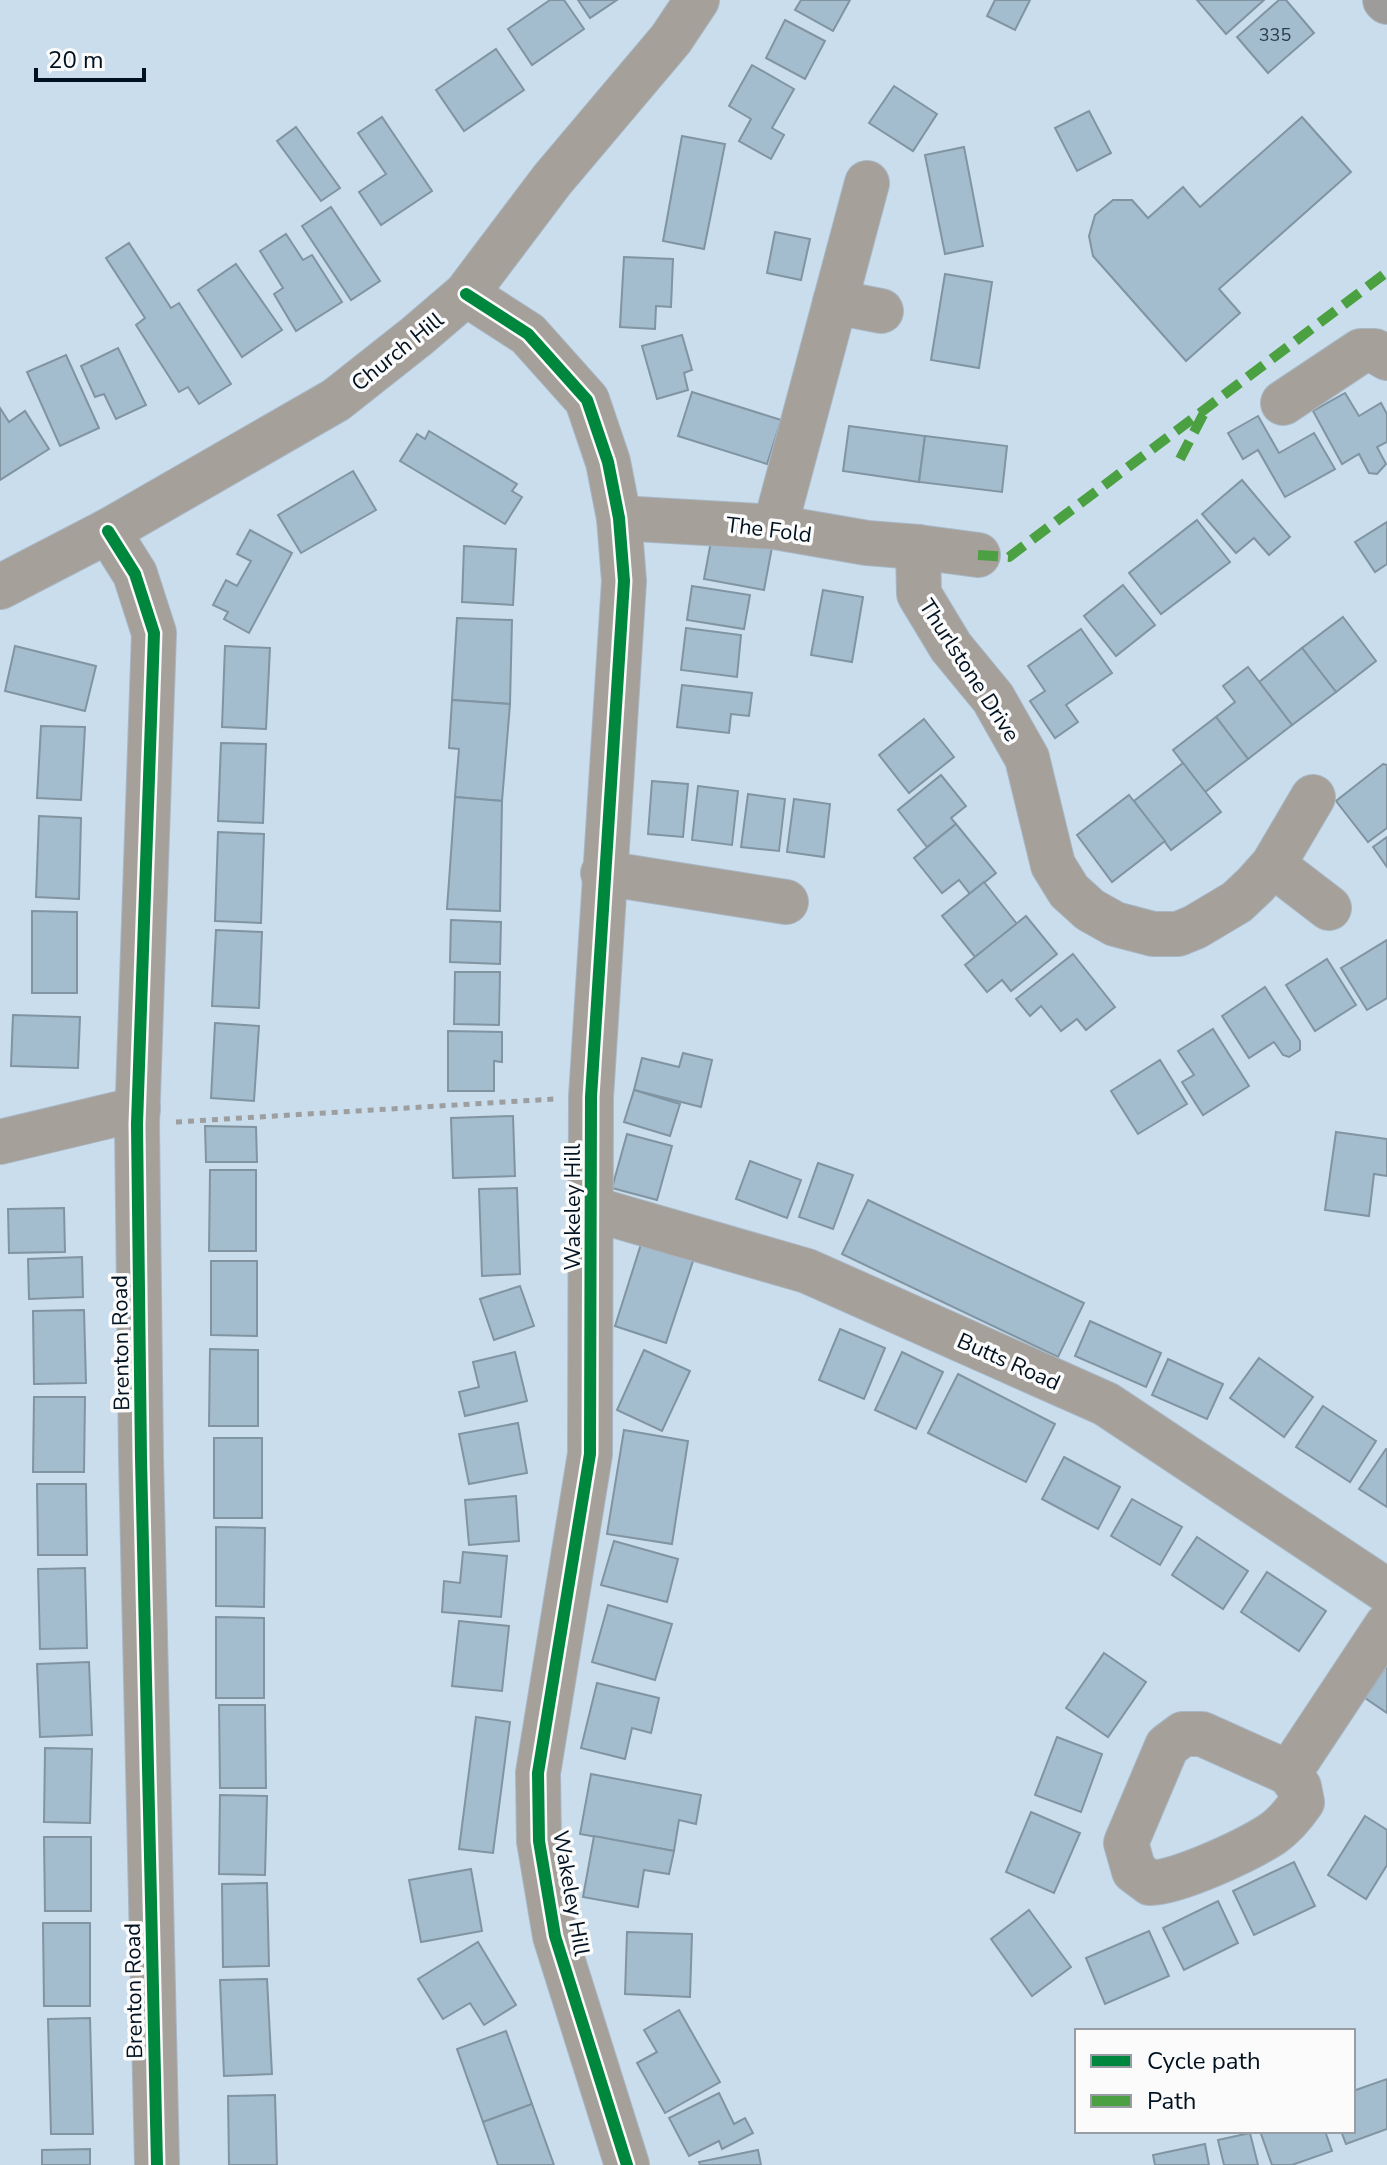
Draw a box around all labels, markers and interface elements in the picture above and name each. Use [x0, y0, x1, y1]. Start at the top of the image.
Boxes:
house number: 335 [1259, 23, 1291, 47]
scale bar [36, 32, 144, 82]
text: 20 m [48, 44, 104, 76]
street label: Church Hill [345, 305, 450, 398]
street label: The Fold [724, 510, 813, 550]
street label: Thurlstone Drive [912, 593, 1027, 748]
street label: Wakeley Hill [558, 1143, 588, 1270]
street label: Brenton Road [105, 1275, 137, 1411]
street label: Butts Road [952, 1326, 1065, 1398]
street label: Wakeley Hill [545, 1828, 597, 1959]
street label: Brenton Road [118, 1923, 150, 2059]
legend [1075, 2029, 1355, 2133]
text: Cycle path [1147, 2045, 1261, 2077]
text: Path [1147, 2085, 1196, 2117]

